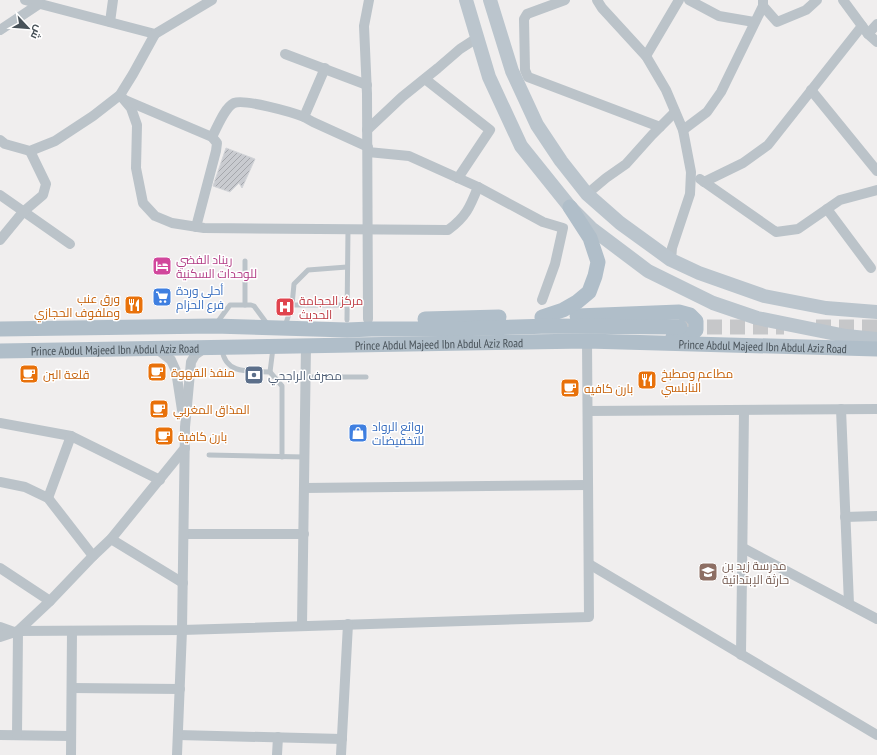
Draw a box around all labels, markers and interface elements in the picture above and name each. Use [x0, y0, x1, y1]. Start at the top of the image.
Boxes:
north arrow [8, 8, 48, 48]
text: ش [28, 23, 46, 42]
place label: ريناد الفضي للوحدات السكنية [176, 252, 257, 281]
hotel icon: ريناد الفضي للوحدات السكنية [151, 255, 173, 277]
place label: أحلى وردة فرع الحزام [176, 283, 224, 313]
supermarket icon: أحلى وردة فرع الحزام [151, 286, 173, 308]
place label: ورق عنب وملفوف الحجازي [34, 291, 120, 323]
place label: مركز الحجامة الحديث [299, 293, 363, 322]
restaurant icon: ورق عنب وملفوف الحجازي [123, 294, 145, 316]
hospital icon: مركز الحجامة الحديث [274, 296, 296, 318]
street label: Prince Abdul Majeed Ibn Abdul Aziz Road [355, 335, 523, 352]
street label: Prince Abdul Majeed Ibn Abdul Aziz Road [679, 336, 847, 356]
street label: Prince Abdul Majeed Ibn Abdul Aziz Road [31, 340, 199, 358]
cafe icon: منفذ القهوة [146, 361, 168, 383]
cafe icon: قلعة البن [18, 363, 40, 385]
bank icon: مصرف الراجحي [243, 364, 265, 386]
place label: منفذ القهوة [171, 365, 235, 380]
place label: مطاعم ومطبخ النابلسي [661, 366, 733, 398]
place label: قلعة البن [43, 367, 90, 382]
place label: مصرف الراجحي [268, 368, 342, 386]
restaurant icon: مطاعم ومطبخ النابلسي [636, 369, 658, 391]
cafe icon: بارن كافيه [559, 377, 581, 399]
place label: بارن كافيه [584, 381, 633, 396]
cafe icon: المذاق المغربي [148, 398, 170, 420]
place label: المذاق المغربي [173, 402, 250, 420]
place label: روائع الرواد للتخفيضات [372, 419, 424, 448]
shop icon: روائع الرواد للتخفيضات [347, 422, 369, 444]
cafe icon: بارن كافية [153, 425, 175, 447]
place label: بارن كافية [178, 429, 227, 444]
place label: مدرسة زيد بن حارثة الإبتدائية [722, 558, 789, 587]
school or university icon: مدرسة زيد بن حارثة الإبتدائية [697, 561, 719, 583]

